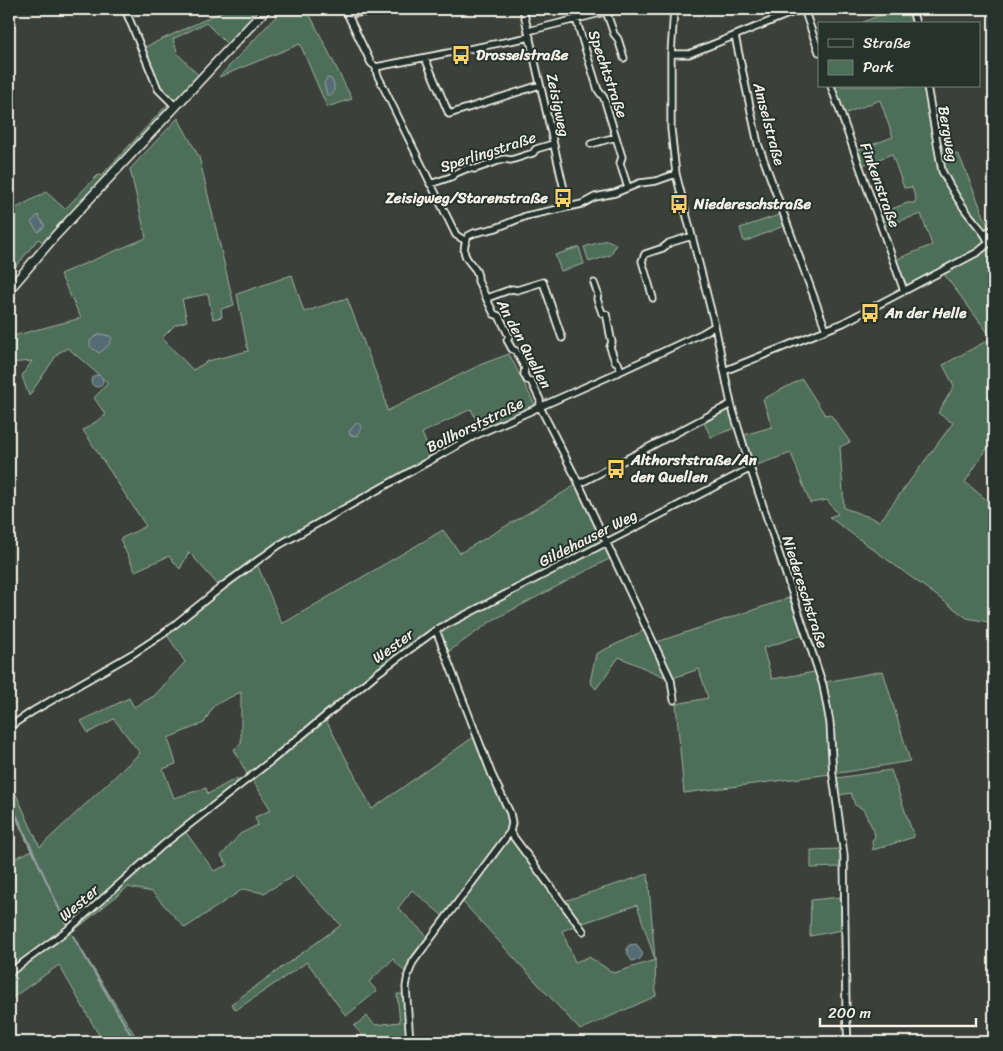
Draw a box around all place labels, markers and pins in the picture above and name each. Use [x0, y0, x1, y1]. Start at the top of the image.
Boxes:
place label: Drosselstraße [476, 42, 569, 68]
bus stop icon: Drosselstraße [450, 44, 472, 66]
place label: Zeisigweg/Starenstraße [385, 185, 548, 211]
bus stop icon: Zeisigweg/Starenstraße [552, 187, 574, 209]
place label: Niedereschstraße [693, 191, 811, 217]
bus stop icon: Niedereschstraße [668, 193, 690, 215]
place label: An der Helle [884, 300, 967, 326]
bus stop icon: An der Helle [859, 302, 881, 324]
place label: Althorststraße/An den Quellen [630, 447, 758, 490]
bus stop icon: Althorststraße/An den Quellen [605, 458, 627, 480]

